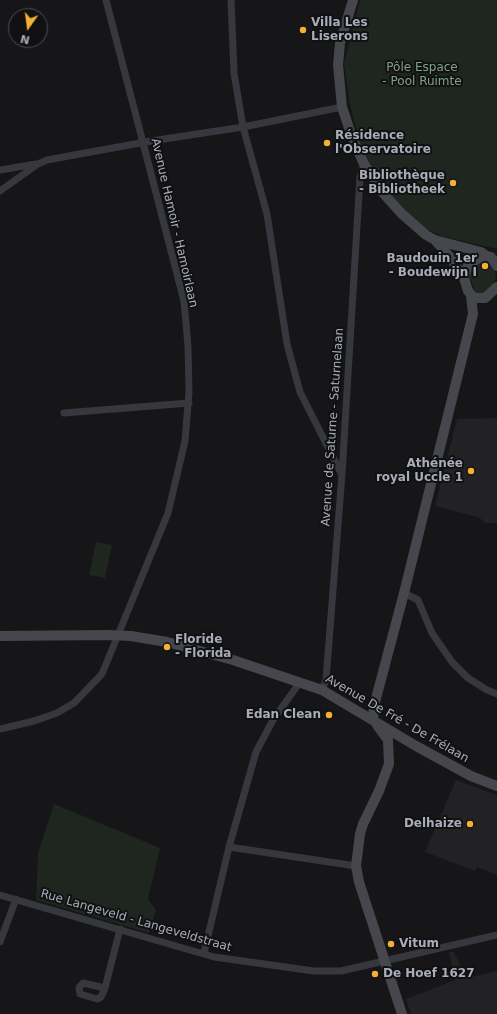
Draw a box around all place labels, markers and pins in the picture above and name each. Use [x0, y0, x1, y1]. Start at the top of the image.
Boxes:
place label: Villa Les Liserons [311, 16, 368, 44]
marker: Villa Les Liserons [298, 25, 308, 35]
place label: Résidence l'Observatoire [335, 129, 431, 157]
marker: Résidence l'Observatoire [322, 138, 332, 148]
place label: Bibliothèque - Bibliotheek [359, 169, 445, 197]
marker: Bibliothèque - Bibliotheek [448, 178, 458, 188]
place label: Baudouin 1er - Boudewijn Ⅰ [387, 252, 477, 280]
marker: Baudouin 1er - Boudewijn Ⅰ [480, 261, 490, 271]
place label: Athénée royal Uccle 1 [376, 457, 463, 485]
marker: Athénée royal Uccle 1 [466, 466, 476, 476]
place label: Floride - Florida [175, 633, 231, 661]
marker: Floride - Florida [162, 642, 172, 652]
place label: Edan Clean [246, 708, 321, 722]
marker: Edan Clean [324, 710, 334, 720]
place label: Delhaize [404, 817, 462, 831]
marker: Delhaize [465, 819, 475, 829]
place label: Vitum [399, 937, 439, 951]
marker: Vitum [386, 939, 396, 949]
place label: De Hoef 1627 [383, 967, 474, 981]
marker: De Hoef 1627 [370, 969, 380, 979]

